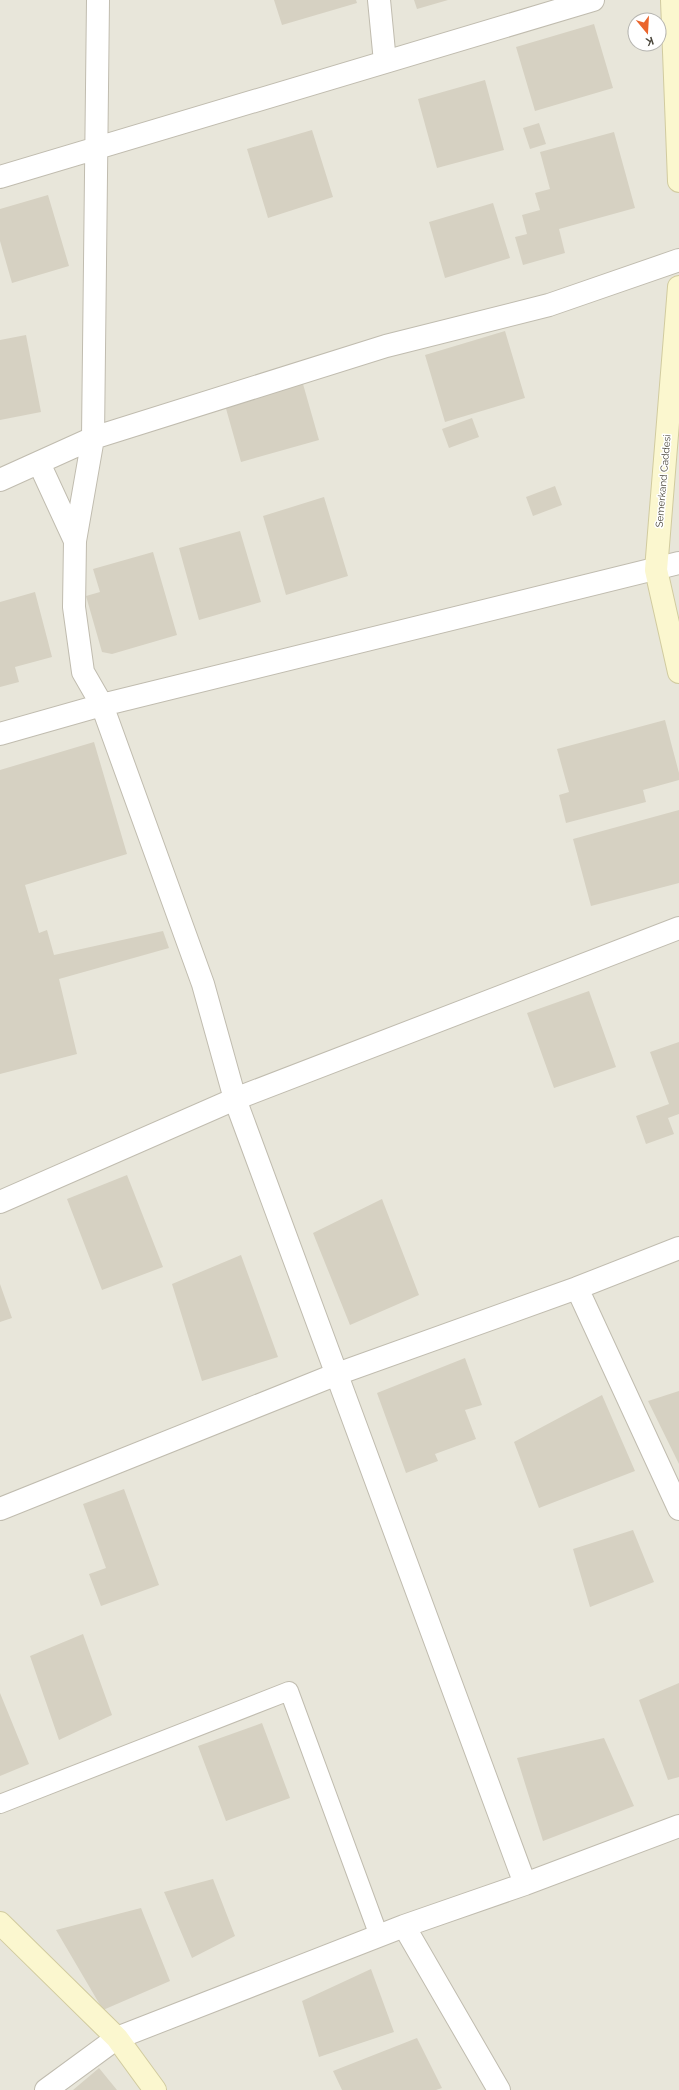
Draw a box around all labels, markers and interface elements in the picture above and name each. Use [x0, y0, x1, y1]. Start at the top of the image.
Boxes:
north arrow [627, 12, 667, 52]
text: K [644, 34, 655, 49]
street label: Semerkand Caddesi [653, 434, 673, 528]

